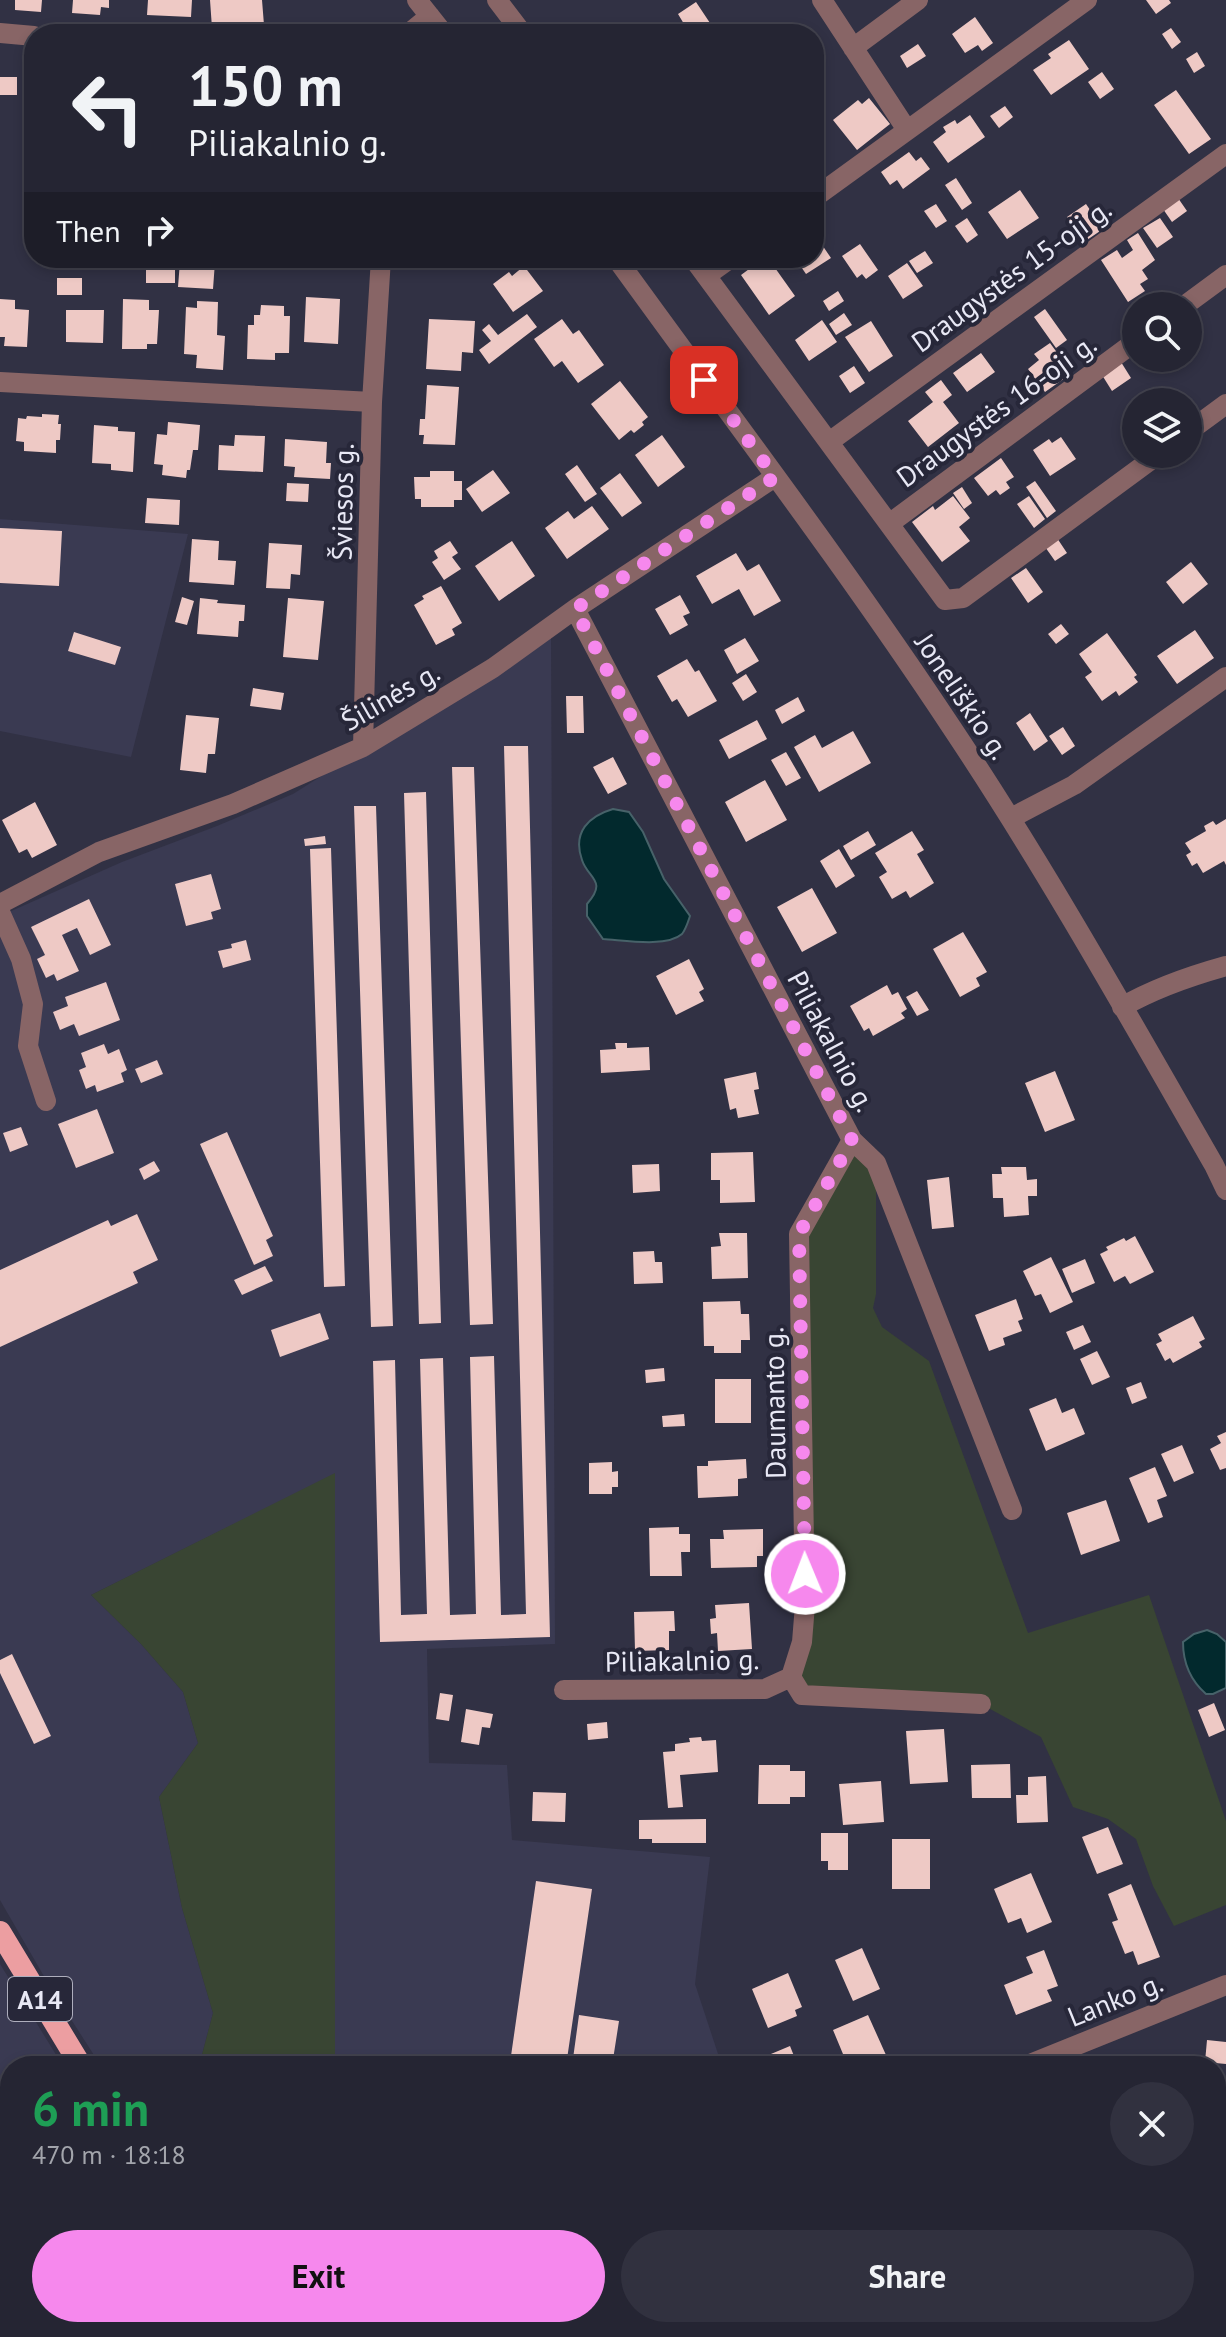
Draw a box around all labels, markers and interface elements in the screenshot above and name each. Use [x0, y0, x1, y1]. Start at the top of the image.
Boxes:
text: 150 m [188, 49, 343, 121]
icon: left [56, 56, 160, 160]
text: Piliakalnio g. [188, 119, 387, 166]
street label: Draugystės 15-oji g. [904, 190, 1118, 360]
icon: right [137, 208, 181, 252]
text: Then [56, 211, 121, 250]
map controls [1122, 292, 1202, 468]
button: search [1122, 292, 1202, 372]
street label: Draugystės 16-oji g. [889, 325, 1103, 495]
pin [670, 346, 738, 414]
icon: arrive [682, 358, 726, 402]
button: layers [1122, 388, 1202, 468]
street label: Šviesos g. [322, 443, 362, 561]
street label: Joneliškio g. [907, 625, 1019, 766]
street label: Šilinės g. [334, 653, 446, 739]
street label: Piliakalnio g. [779, 964, 885, 1118]
street label: Daumanto g. [754, 1327, 794, 1479]
position arrow [763, 1532, 847, 1616]
street label: Piliakalnio g. [604, 1640, 760, 1680]
street label: Lanko g. [1062, 1963, 1168, 2035]
road number: A14 [8, 1977, 72, 2021]
text: 6 min [32, 2077, 149, 2139]
button: close [1110, 2082, 1194, 2166]
text: 470 m · 18:18 [32, 2138, 186, 2171]
button: Exit [32, 2230, 605, 2322]
button: Share [621, 2230, 1194, 2322]

